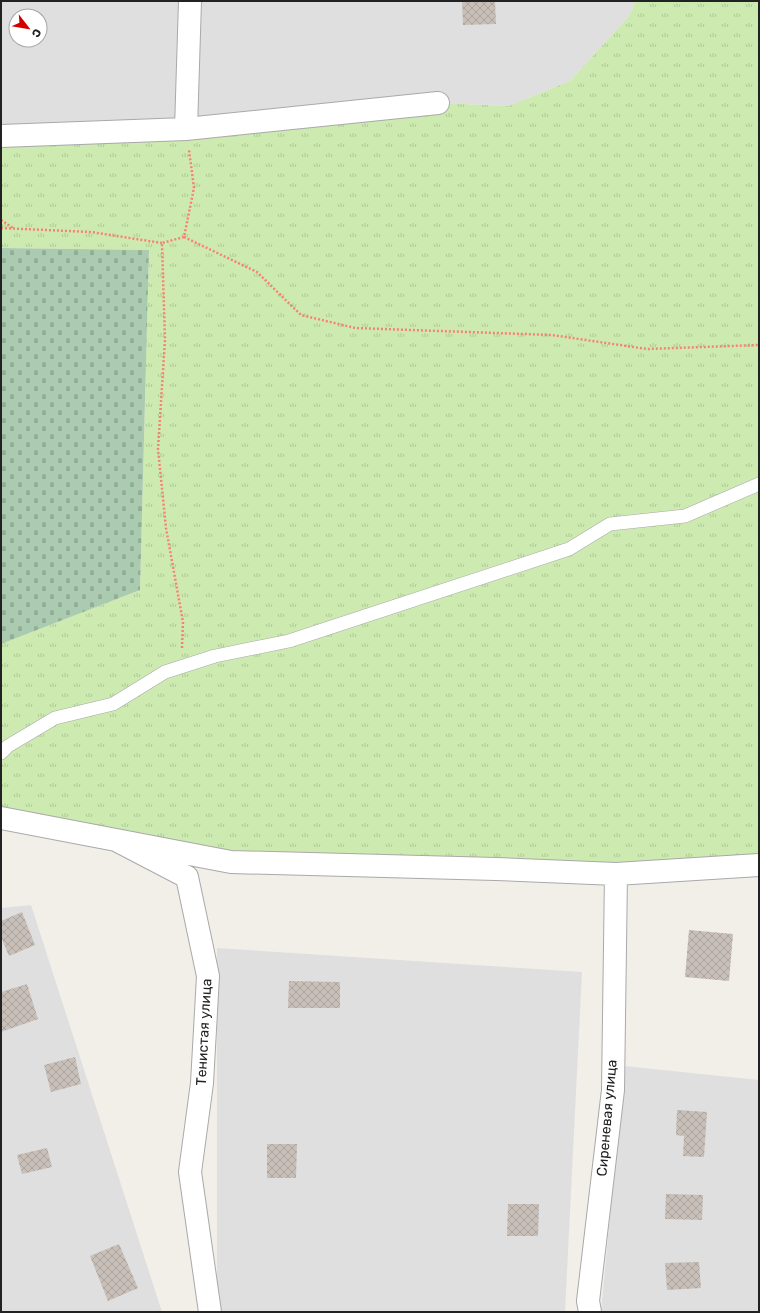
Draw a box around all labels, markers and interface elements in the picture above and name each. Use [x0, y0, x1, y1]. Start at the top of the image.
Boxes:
north arrow [8, 8, 48, 48]
text: С [28, 26, 44, 40]
street label: Тенистая улица [193, 978, 215, 1086]
street label: Сиреневая улица [593, 1059, 621, 1177]

